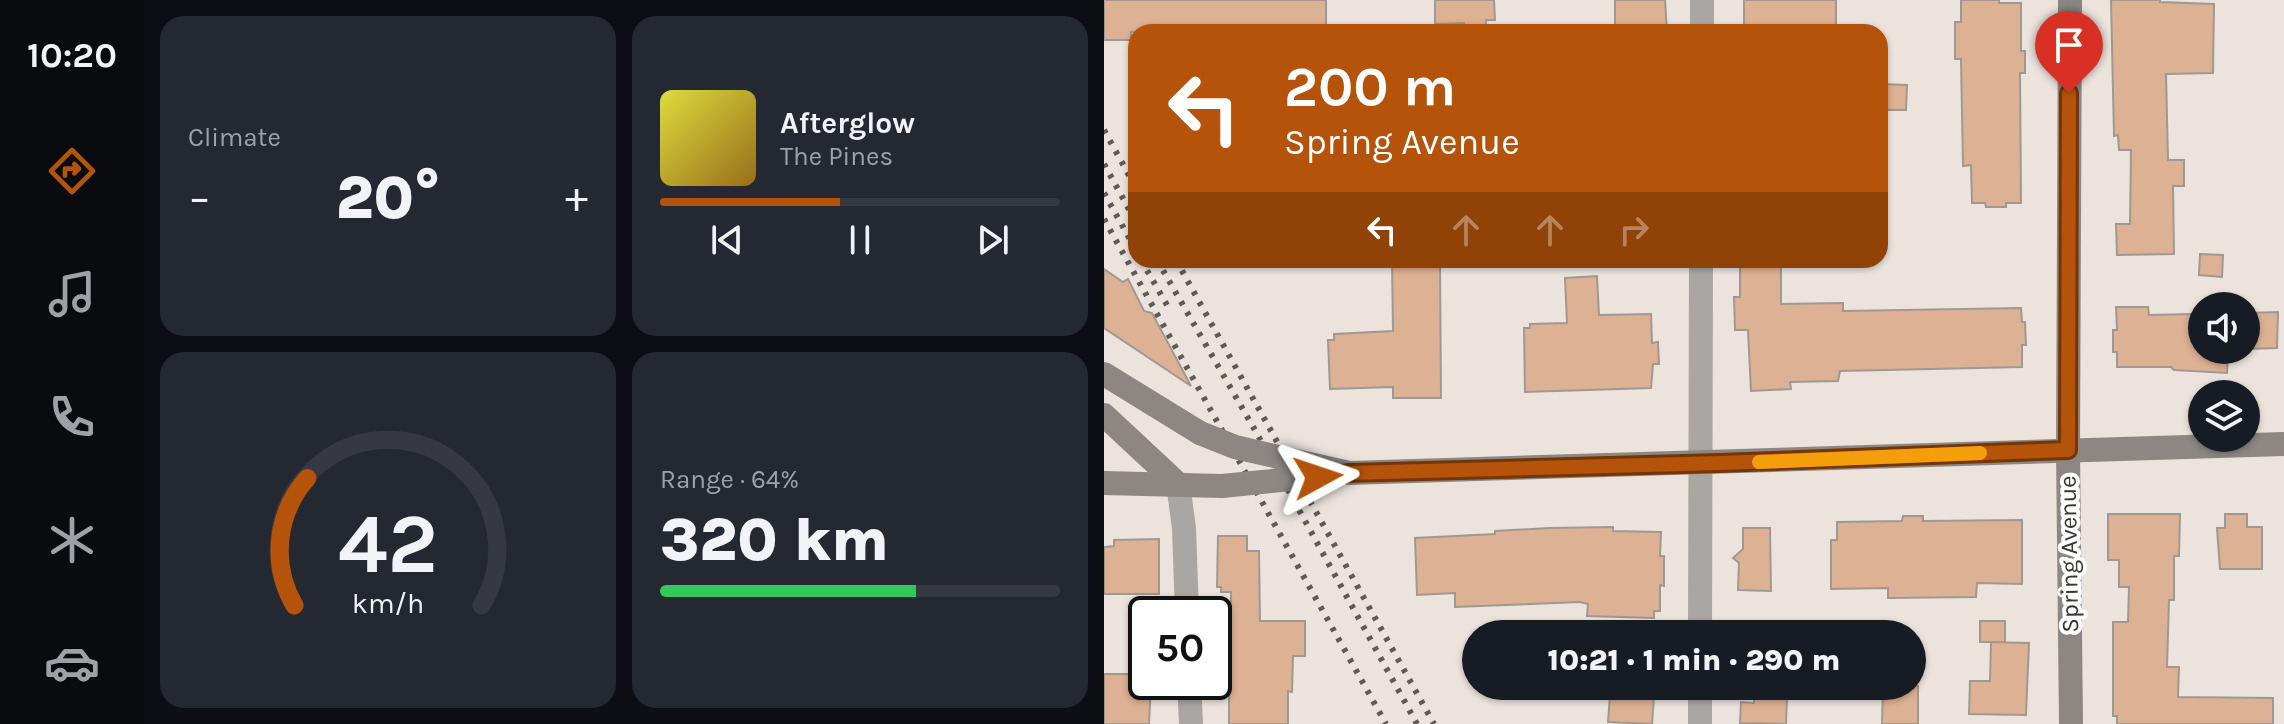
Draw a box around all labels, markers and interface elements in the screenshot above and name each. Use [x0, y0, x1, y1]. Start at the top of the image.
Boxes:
pin [2035, 11, 2103, 93]
icon: arrive [2047, 23, 2091, 67]
text: 10:20 [27, 34, 117, 76]
text: 200 m [1284, 54, 1456, 119]
icon: left [1152, 56, 1256, 160]
text: Afterglow [780, 105, 915, 141]
text: Spring Avenue [1284, 121, 1520, 163]
text: Climate [188, 122, 281, 153]
text: The Pines [780, 141, 893, 172]
icon: directions [44, 143, 100, 199]
text: 20° [336, 163, 440, 233]
text: − [188, 172, 211, 223]
text: + [565, 172, 588, 223]
icon: left [1360, 208, 1404, 252]
icon: ahead [1444, 208, 1488, 252]
icon: ahead [1528, 208, 1572, 252]
icon: right [1612, 208, 1656, 252]
icon: previous [705, 218, 749, 262]
icon: pause [838, 218, 882, 262]
icon: next [971, 218, 1015, 262]
icon: music [44, 266, 100, 322]
map controls [2188, 292, 2260, 452]
button: sound [2188, 292, 2260, 364]
button: layers [2188, 380, 2260, 452]
icon: phone [44, 389, 100, 445]
position arrow [1276, 435, 1360, 519]
text: Range · 64% [660, 464, 799, 495]
street label: Spring Avenue [2054, 475, 2084, 633]
text: 42 [338, 496, 438, 593]
text: 320 km [660, 505, 889, 575]
icon: climate [44, 512, 100, 568]
text: km/h [352, 587, 424, 620]
speed limit sign: 50 [1128, 596, 1232, 700]
icon: car [44, 635, 100, 691]
text: 10:21 · 1 min · 290 m [1547, 642, 1841, 678]

